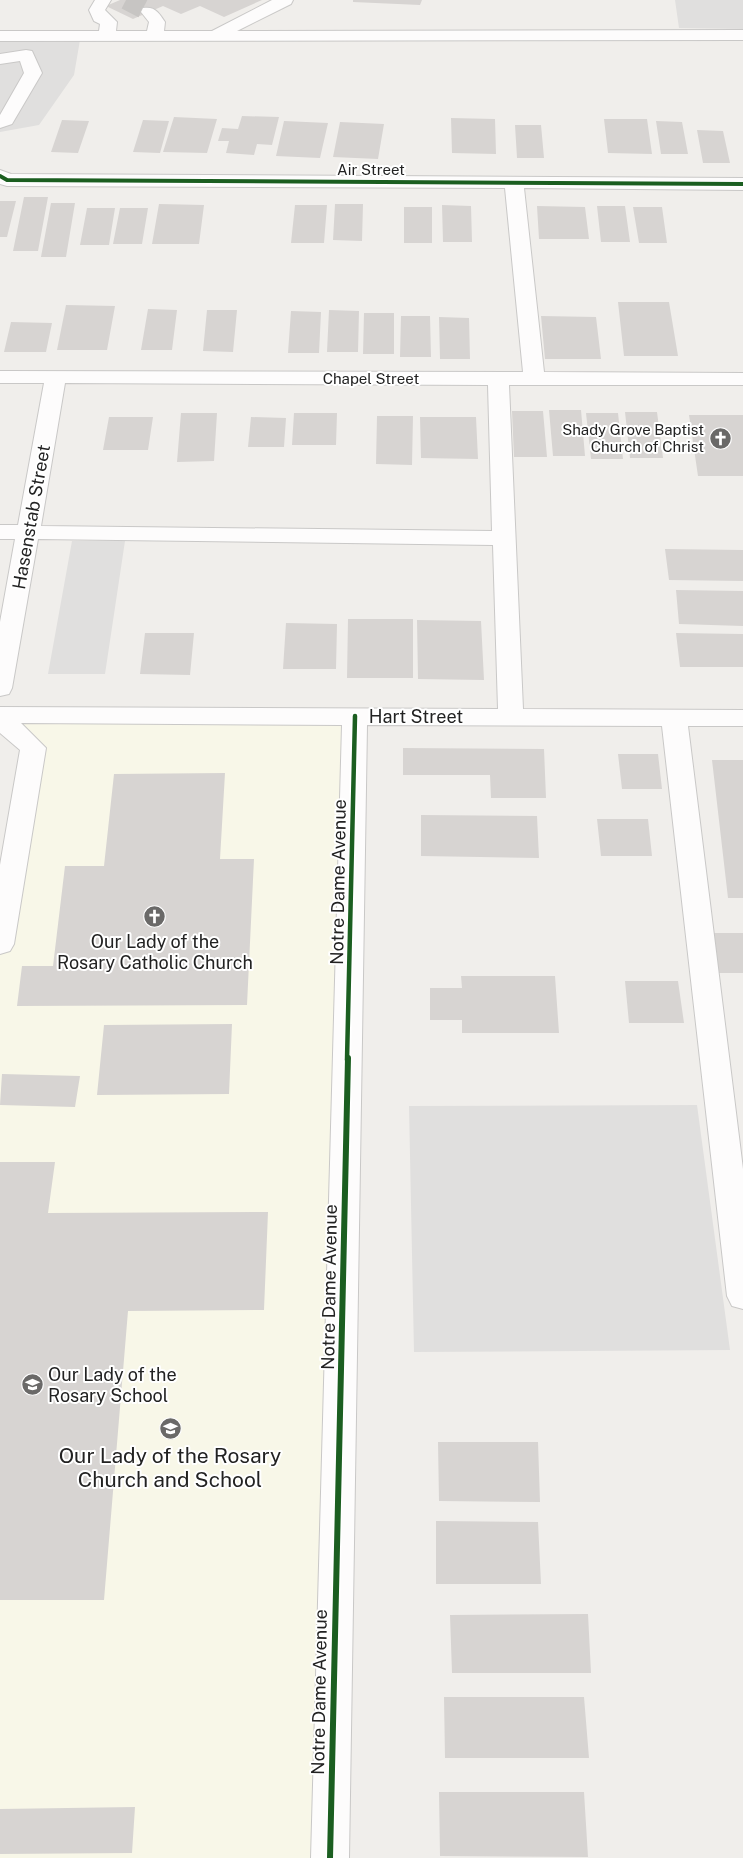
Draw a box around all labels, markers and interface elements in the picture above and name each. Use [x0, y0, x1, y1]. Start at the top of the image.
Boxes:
street label: Air Street [337, 161, 405, 178]
street label: Chapel Street [323, 370, 419, 387]
place label: Shady Grove Baptist Church of Christ [562, 421, 704, 455]
church icon: Shady Grove Baptist Church of Christ [708, 426, 732, 450]
street label: Hasenstab Street [8, 443, 54, 591]
street label: Hart Street [369, 706, 463, 727]
street label: Notre Dame Avenue [326, 799, 350, 965]
church icon: Our Lady of the Rosary Catholic Church [143, 904, 167, 928]
place label: Our Lady of the Rosary Catholic Church [57, 931, 253, 973]
street label: Notre Dame Avenue [317, 1204, 341, 1370]
place label: Our Lady of the Rosary School [48, 1364, 177, 1406]
school or university icon: Our Lady of the Rosary School [20, 1372, 44, 1396]
school or university icon: Our Lady of the Rosary Church and School [158, 1416, 182, 1440]
place label: Our Lady of the Rosary Church and School [59, 1443, 281, 1492]
street label: Notre Dame Avenue [307, 1609, 331, 1775]

